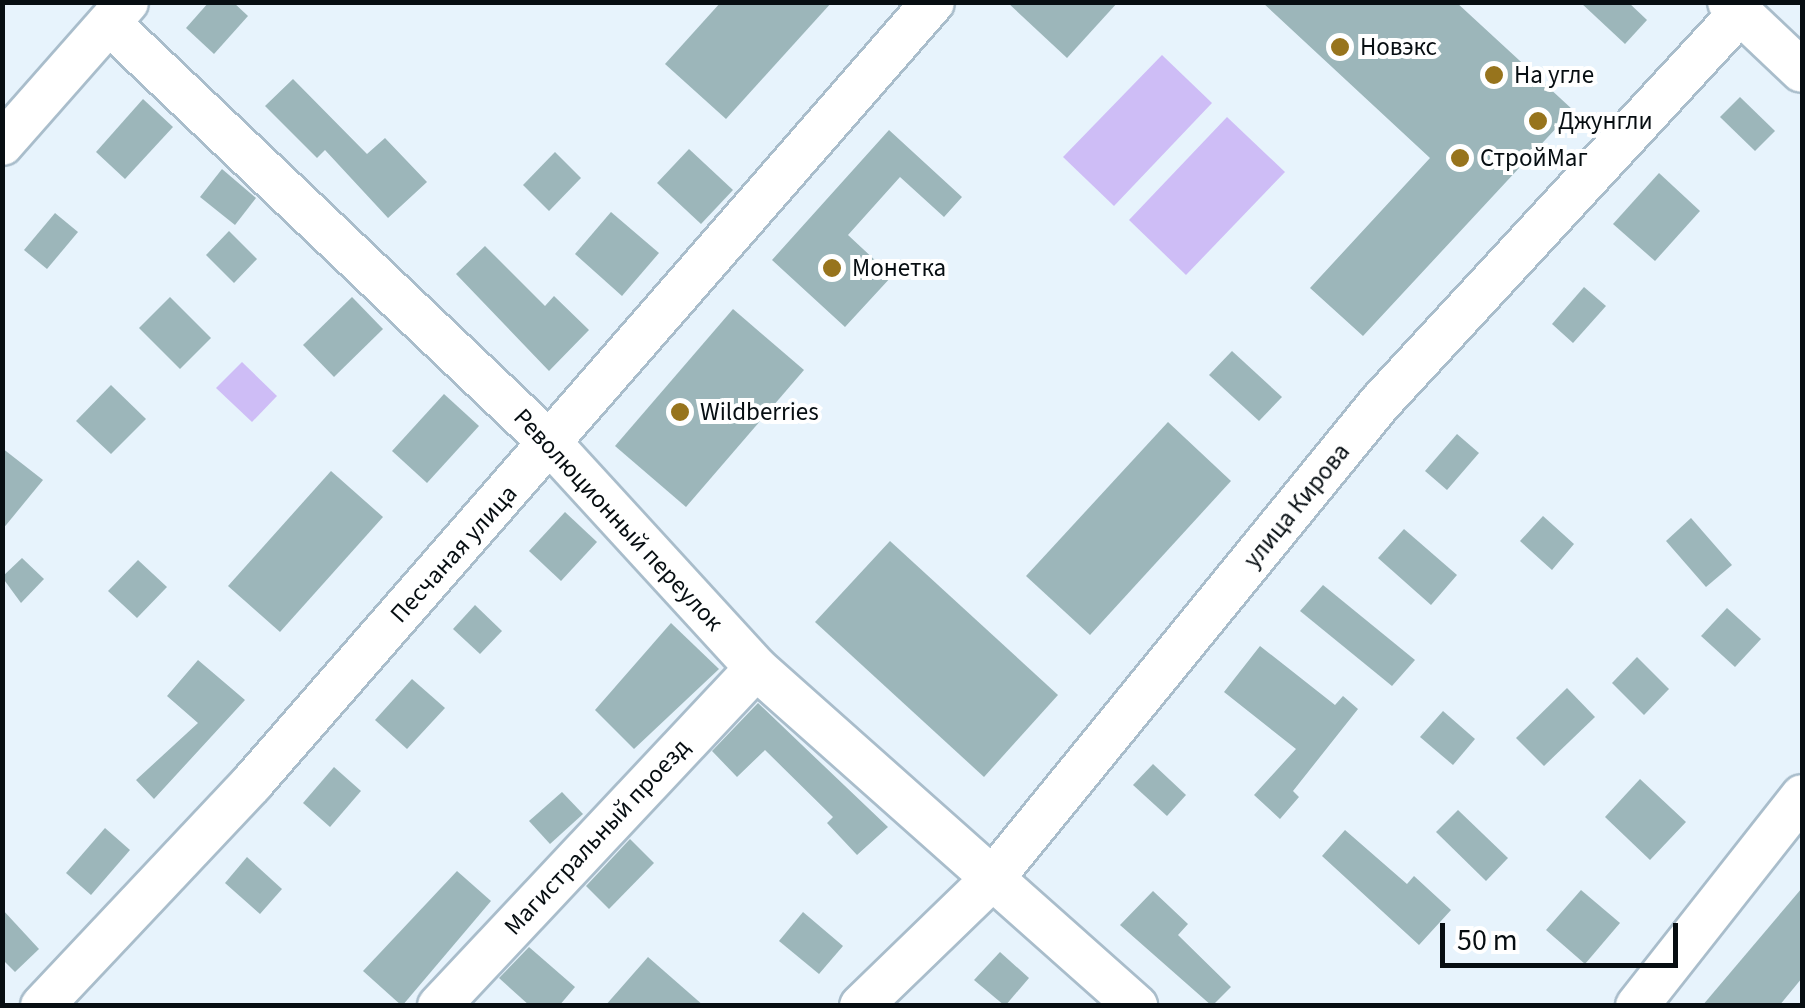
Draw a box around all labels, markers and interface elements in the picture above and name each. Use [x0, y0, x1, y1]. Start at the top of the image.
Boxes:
place label: Новэкс [1360, 32, 1437, 62]
marker: Новэкс [1329, 36, 1351, 58]
place label: На угле [1514, 60, 1594, 90]
marker: На угле [1483, 64, 1505, 86]
place label: Джунгли [1558, 106, 1653, 136]
marker: Джунгли [1527, 110, 1549, 132]
place label: СтройМаг [1480, 143, 1588, 173]
marker: СтройМаг [1449, 147, 1471, 169]
place label: Монетка [852, 253, 946, 283]
marker: Монетка [821, 257, 843, 279]
place label: Wildberries [700, 397, 819, 427]
marker: Wildberries [669, 401, 691, 423]
street label: Революционный переулок [507, 403, 729, 637]
street label: улица Кирова [1238, 438, 1356, 574]
street label: Песчаная улица [384, 479, 524, 629]
street label: Магистральный проезд [498, 732, 696, 942]
scale bar [1445, 903, 1682, 965]
text: 50 m [1457, 919, 1518, 962]

